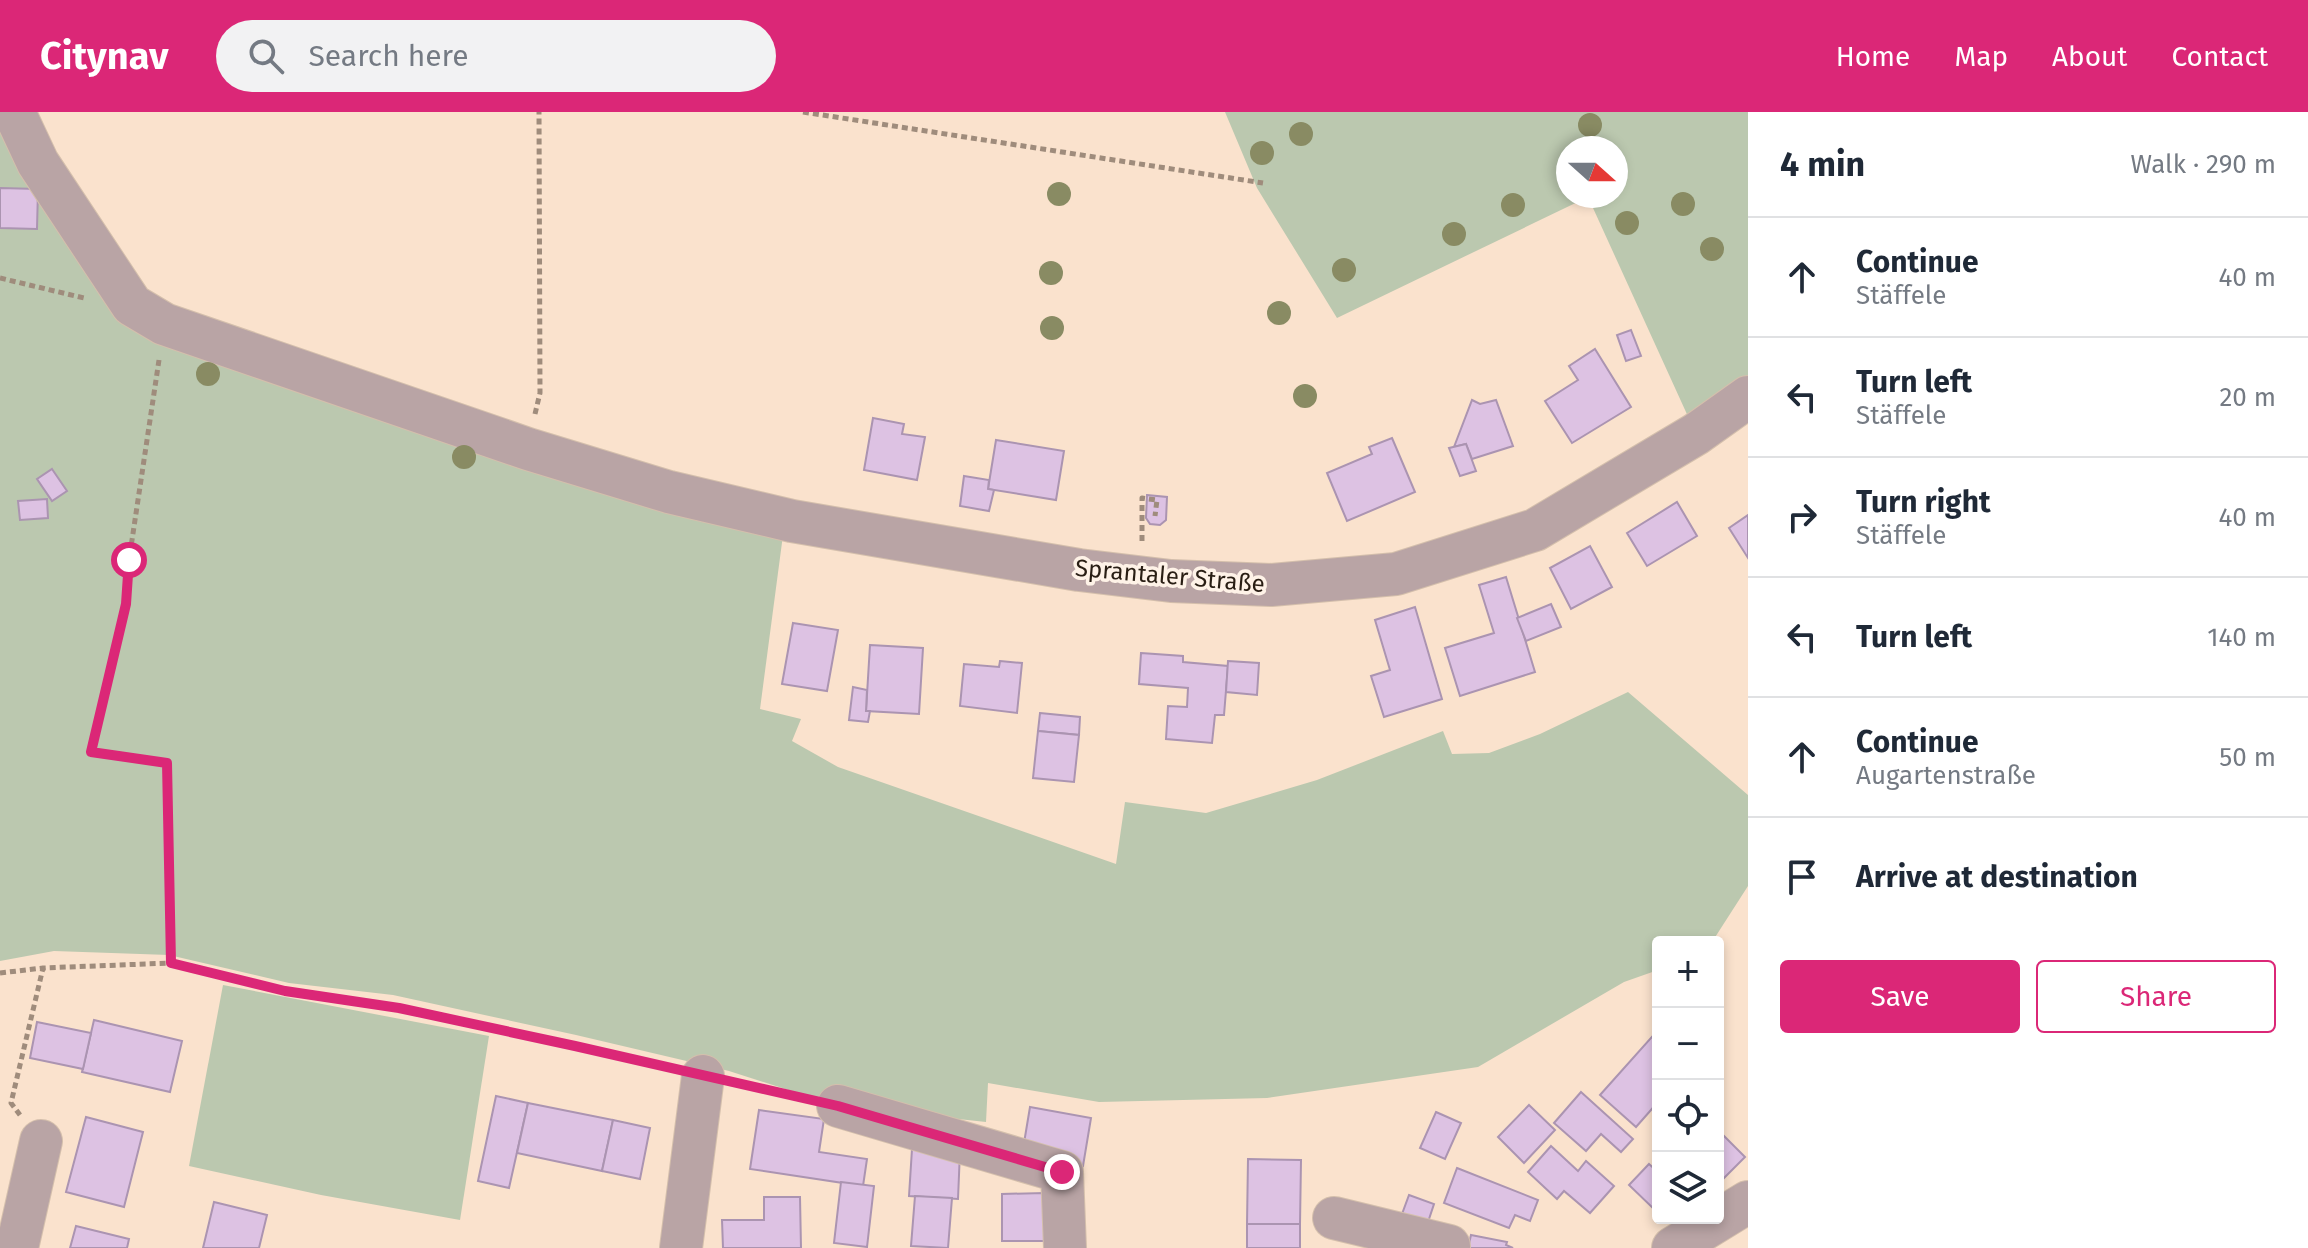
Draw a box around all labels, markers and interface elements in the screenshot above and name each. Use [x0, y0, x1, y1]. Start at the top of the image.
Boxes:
search box [216, 20, 776, 92]
text: Citynav [40, 33, 168, 79]
icon: search [244, 34, 288, 78]
text: Search here [308, 38, 469, 74]
text: Home [1836, 40, 1910, 73]
text: Map [1954, 40, 2008, 73]
text: About [2052, 40, 2127, 73]
text: Contact [2171, 40, 2268, 73]
north arrow [1556, 136, 1628, 208]
text: 4 min [1780, 144, 1865, 185]
text: Walk · 290 m [2131, 149, 2276, 180]
text: Continue [1856, 244, 1979, 280]
icon: ahead [1780, 255, 1824, 299]
text: 40 m [2218, 262, 2276, 293]
text: Stäffele [1856, 280, 1947, 311]
text: Turn left [1856, 364, 1972, 400]
icon: left [1780, 375, 1824, 419]
text: 20 m [2219, 382, 2276, 413]
text: Stäffele [1856, 400, 1947, 431]
text: Turn right [1856, 484, 1991, 520]
icon: right [1780, 495, 1824, 539]
text: 40 m [2218, 502, 2276, 533]
text: Stäffele [1856, 520, 1947, 551]
route start [111, 542, 147, 578]
street label: Sprantaler Straße [1074, 554, 1266, 598]
icon: left [1780, 615, 1824, 659]
text: Turn left [1856, 619, 1972, 655]
text: 140 m [2207, 622, 2276, 653]
text: Continue [1856, 724, 1979, 760]
icon: ahead [1780, 735, 1824, 779]
text: 50 m [2219, 742, 2276, 773]
text: Augartenstraße [1856, 760, 2036, 791]
icon: arrive [1780, 855, 1824, 899]
text: Arrive at destination [1856, 859, 2138, 895]
map controls [1652, 936, 1724, 1224]
button: + [1652, 936, 1724, 1008]
button: Save [1780, 960, 2020, 1033]
button: Share [2036, 960, 2276, 1033]
button: − [1652, 1008, 1724, 1080]
button: locate [1652, 1080, 1724, 1152]
button: layers [1652, 1152, 1724, 1224]
route end [1044, 1154, 1080, 1190]

